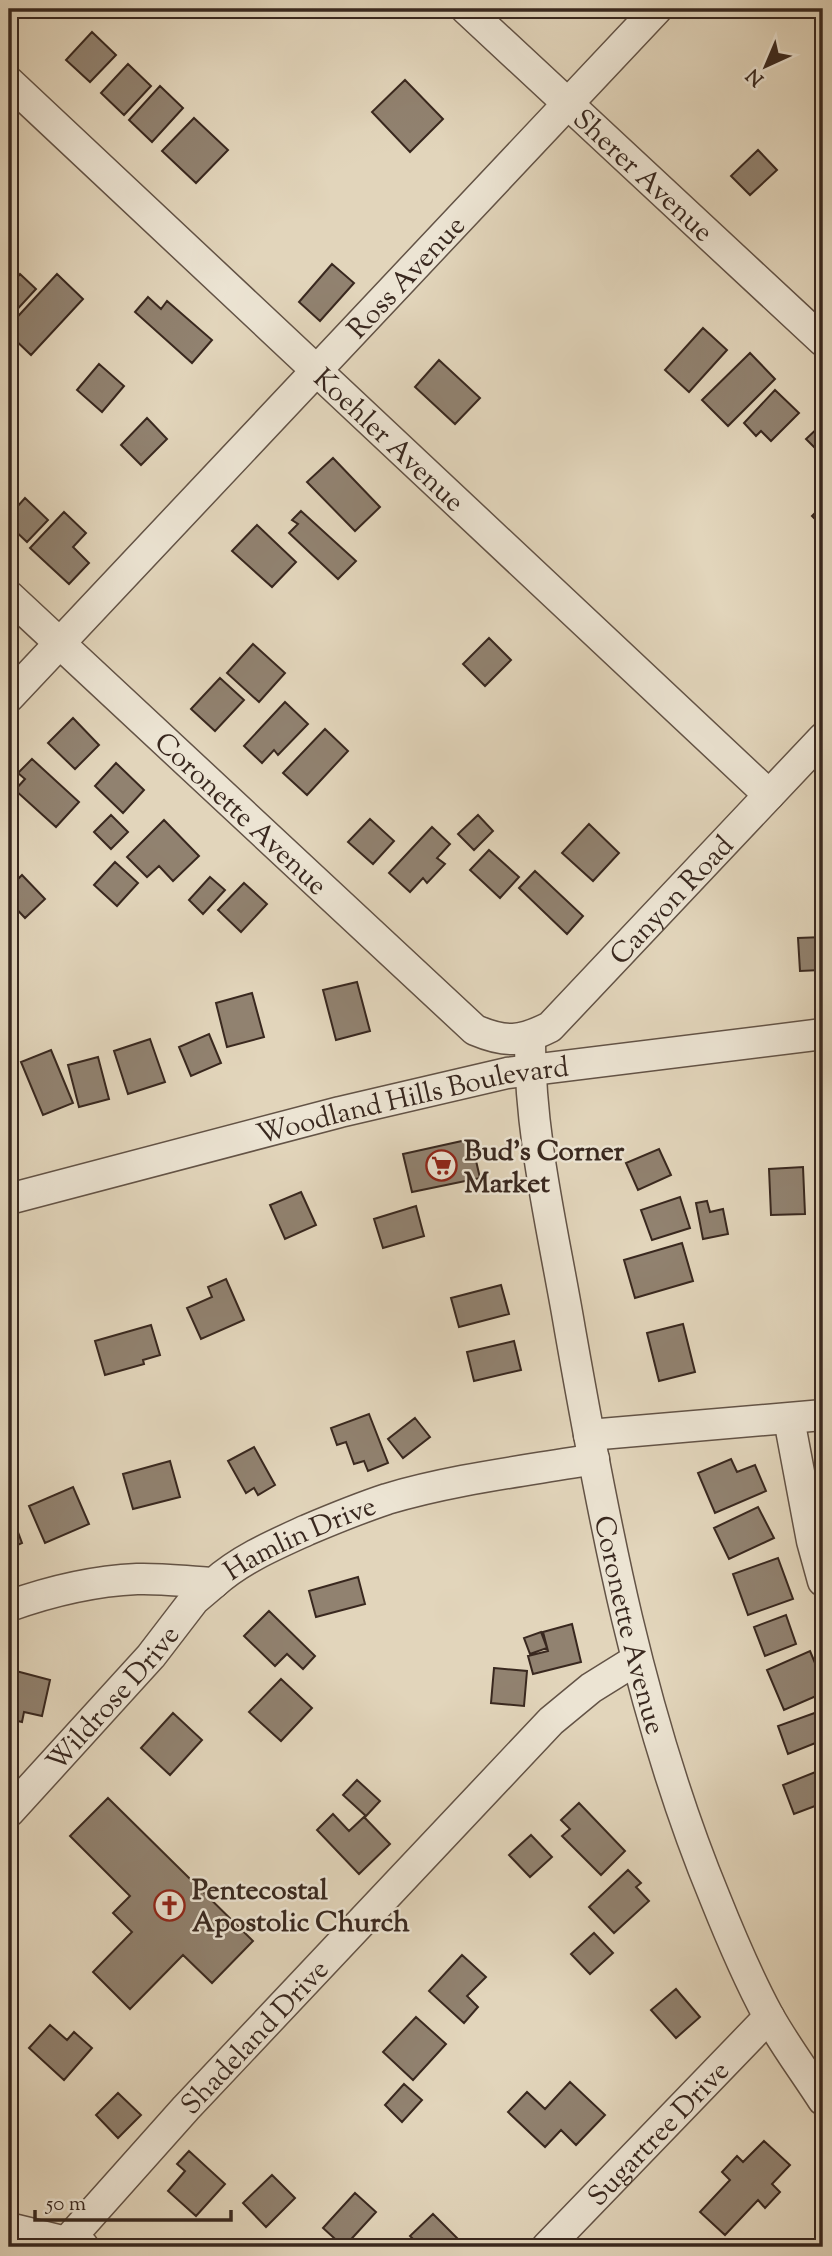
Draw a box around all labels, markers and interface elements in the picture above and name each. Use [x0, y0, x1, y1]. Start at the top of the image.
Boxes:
north arrow [730, 32, 800, 102]
text: N [741, 61, 771, 91]
street label: Sherer Avenue [563, 101, 721, 252]
street label: Ross Avenue [339, 208, 476, 349]
street label: Koehler Avenue [303, 360, 472, 522]
street label: Coronette Avenue [144, 724, 335, 906]
street label: Canyon Road [602, 827, 744, 975]
street label: Woodland Hills Boulevard [253, 1049, 571, 1156]
place label: Bud's Corner Market [464, 1133, 625, 1205]
supermarket icon: Bud's Corner Market [424, 1149, 458, 1183]
street label: Hamlin Drive [217, 1487, 382, 1592]
street label: Coronette Avenue [582, 1512, 674, 1740]
street label: Wildrose Drive [38, 1618, 191, 1782]
place label: Pentecostal Apostolic Church [192, 1872, 410, 1944]
church icon: Pentecostal Apostolic Church [152, 1888, 186, 1922]
street label: Shadeland Drive [173, 1952, 339, 2125]
street label: Sugartree Drive [580, 2053, 740, 2217]
scale bar [35, 2179, 231, 2223]
text: 50 m [45, 2190, 86, 2220]

